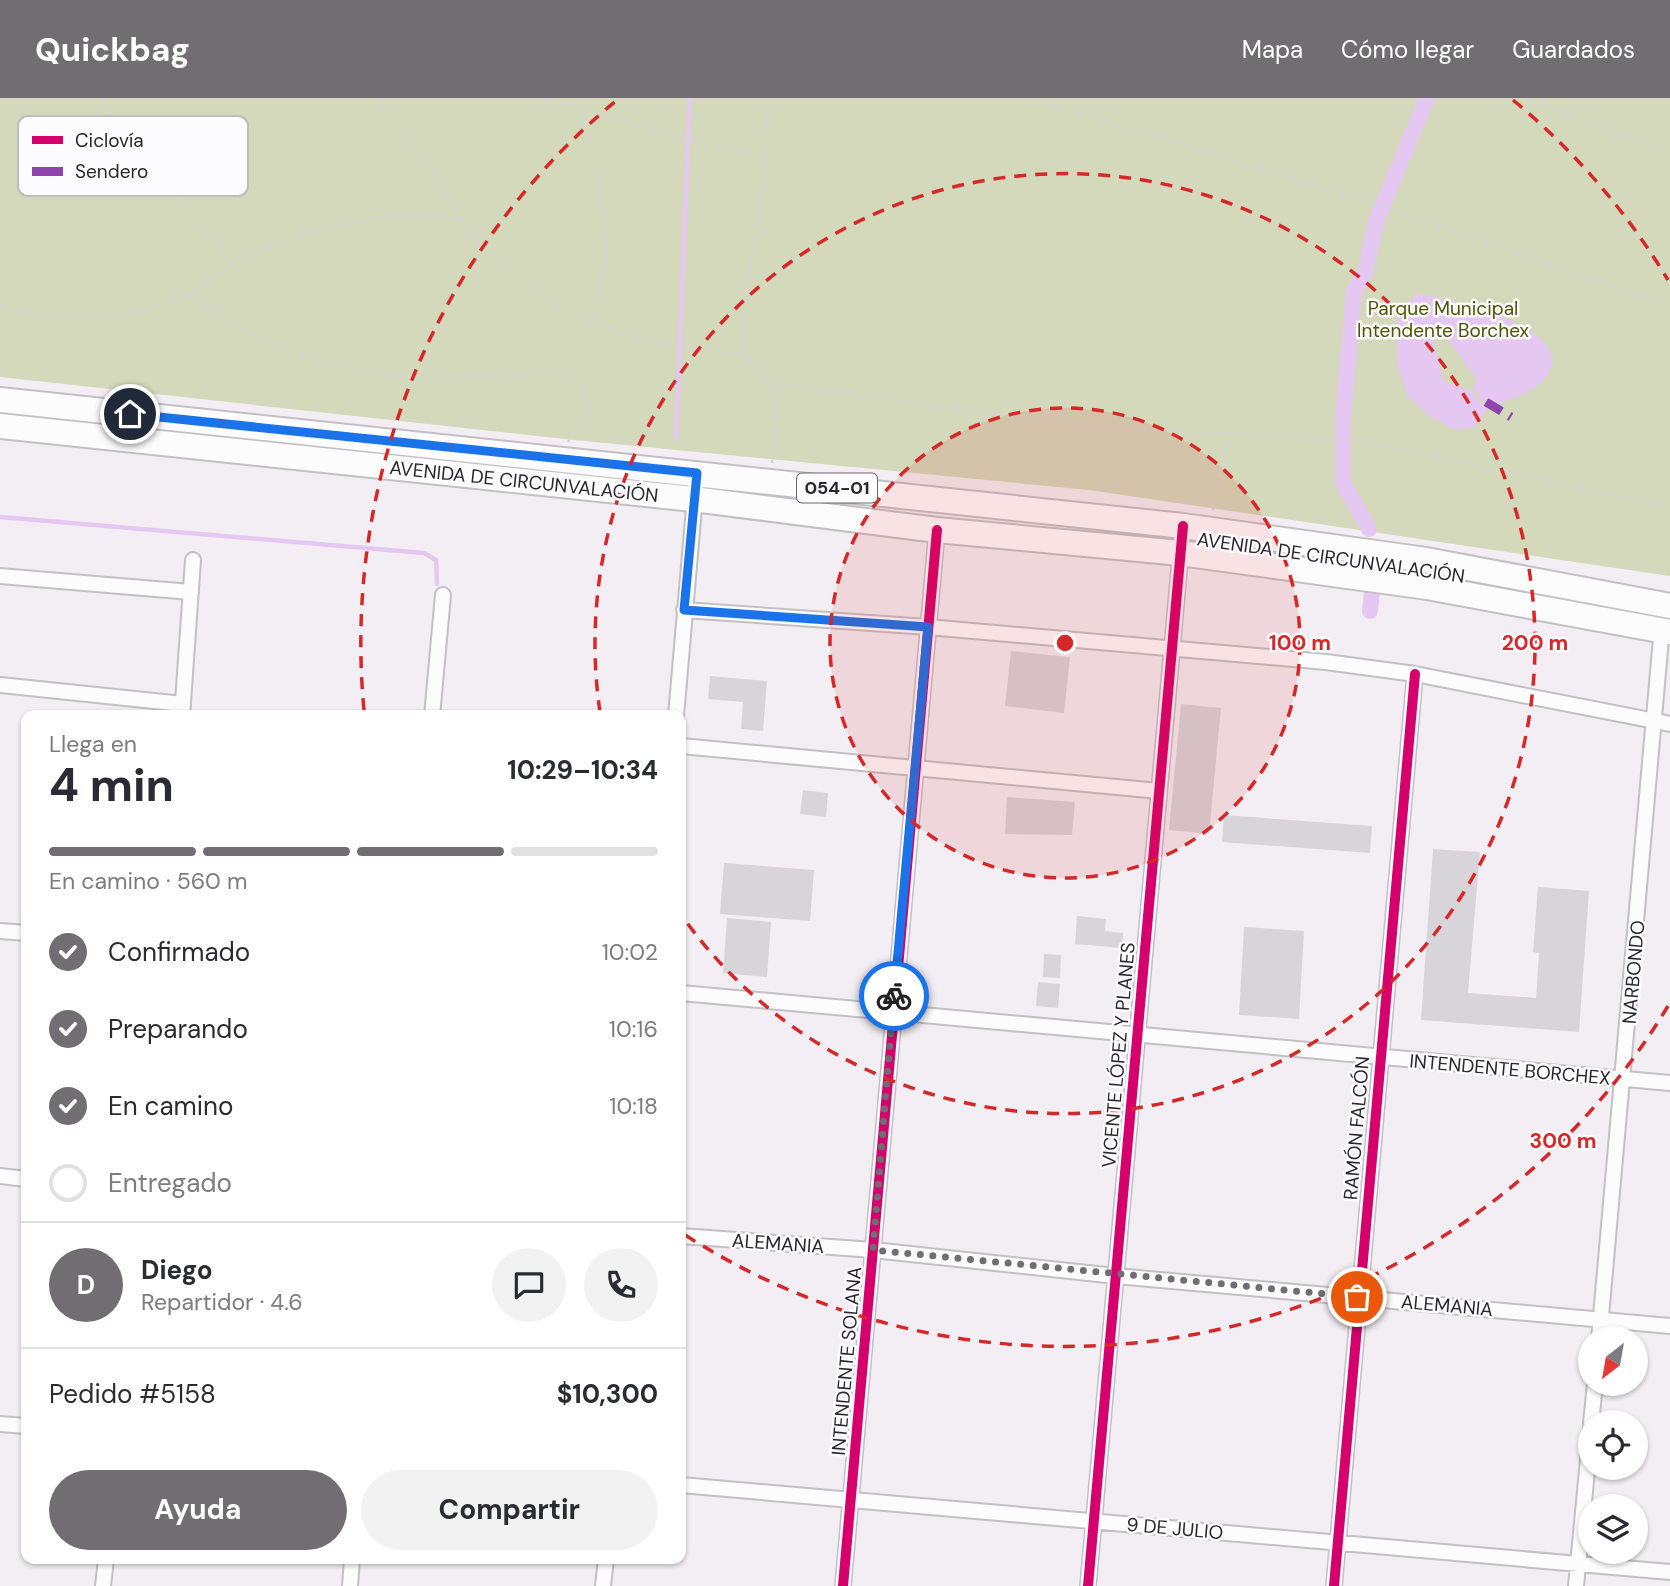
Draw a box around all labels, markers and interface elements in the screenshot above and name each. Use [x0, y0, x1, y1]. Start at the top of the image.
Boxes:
text: Quickbag [35, 28, 190, 71]
text: Mapa [1242, 34, 1303, 65]
text: Cómo llegar [1341, 34, 1474, 65]
text: Guardados [1512, 34, 1635, 65]
legend [18, 116, 248, 196]
text: Ciclovía [75, 128, 144, 153]
text: Sendero [75, 159, 148, 184]
park label: Parque Municipal Intendente Borchex [1357, 296, 1529, 343]
pin [100, 384, 160, 444]
icon: home [111, 395, 149, 433]
street label: AVENIDA DE CIRCUNVALACIÓN [388, 455, 660, 508]
road number: 054-01 [797, 474, 877, 502]
street label: AVENIDA DE CIRCUNVALACIÓN [1195, 526, 1466, 589]
text: 100 m [1269, 629, 1331, 657]
text: 200 m [1502, 629, 1568, 657]
centre of rings [1053, 631, 1077, 655]
text: Llega en [49, 729, 137, 759]
text: 10:29–10:34 [507, 753, 658, 787]
text: 4 min [49, 755, 174, 815]
text: En camino · 560 m [49, 866, 247, 896]
street label: NARBONDO [1617, 919, 1650, 1025]
icon: check [49, 933, 87, 971]
text: Confirmado [108, 935, 250, 969]
text: 10:02 [602, 937, 658, 967]
street label: VICENTE LÓPEZ Y PLANES [1096, 941, 1141, 1169]
courier [859, 961, 929, 1031]
icon: bike [875, 977, 913, 1015]
icon: check [49, 1010, 87, 1048]
text: Preparando [108, 1012, 248, 1046]
text: 10:16 [609, 1014, 658, 1044]
street label: INTENDENTE BORCHEX [1408, 1048, 1612, 1091]
street label: RAMÓN FALCÓN [1338, 1055, 1375, 1201]
icon: check [49, 1087, 87, 1125]
text: En camino [108, 1089, 233, 1123]
text: 10:18 [609, 1091, 658, 1121]
text: 300 m [1530, 1127, 1596, 1155]
text: Entregado [108, 1166, 232, 1200]
street label: ALEMANIA [731, 1228, 825, 1259]
button: chat [492, 1248, 566, 1322]
button: phone [584, 1248, 658, 1322]
text: Diego [141, 1253, 213, 1287]
street label: INTENDENTE SOLANA [826, 1265, 867, 1457]
pin [1327, 1267, 1387, 1327]
text: D [77, 1268, 95, 1302]
icon: bag [1338, 1278, 1376, 1316]
text: Repartidor · 4.6 [141, 1287, 303, 1317]
street label: ALEMANIA [1400, 1289, 1494, 1322]
north arrow [1578, 1326, 1648, 1396]
map controls [1578, 1326, 1648, 1564]
text: Pedido #5158 [49, 1377, 216, 1411]
text: $10,300 [557, 1377, 658, 1411]
button: locate [1578, 1410, 1648, 1480]
button: Ayuda [49, 1470, 347, 1550]
button: Compartir [361, 1470, 658, 1550]
button: layers [1578, 1494, 1648, 1564]
street label: 9 DE JULIO [1126, 1512, 1224, 1545]

